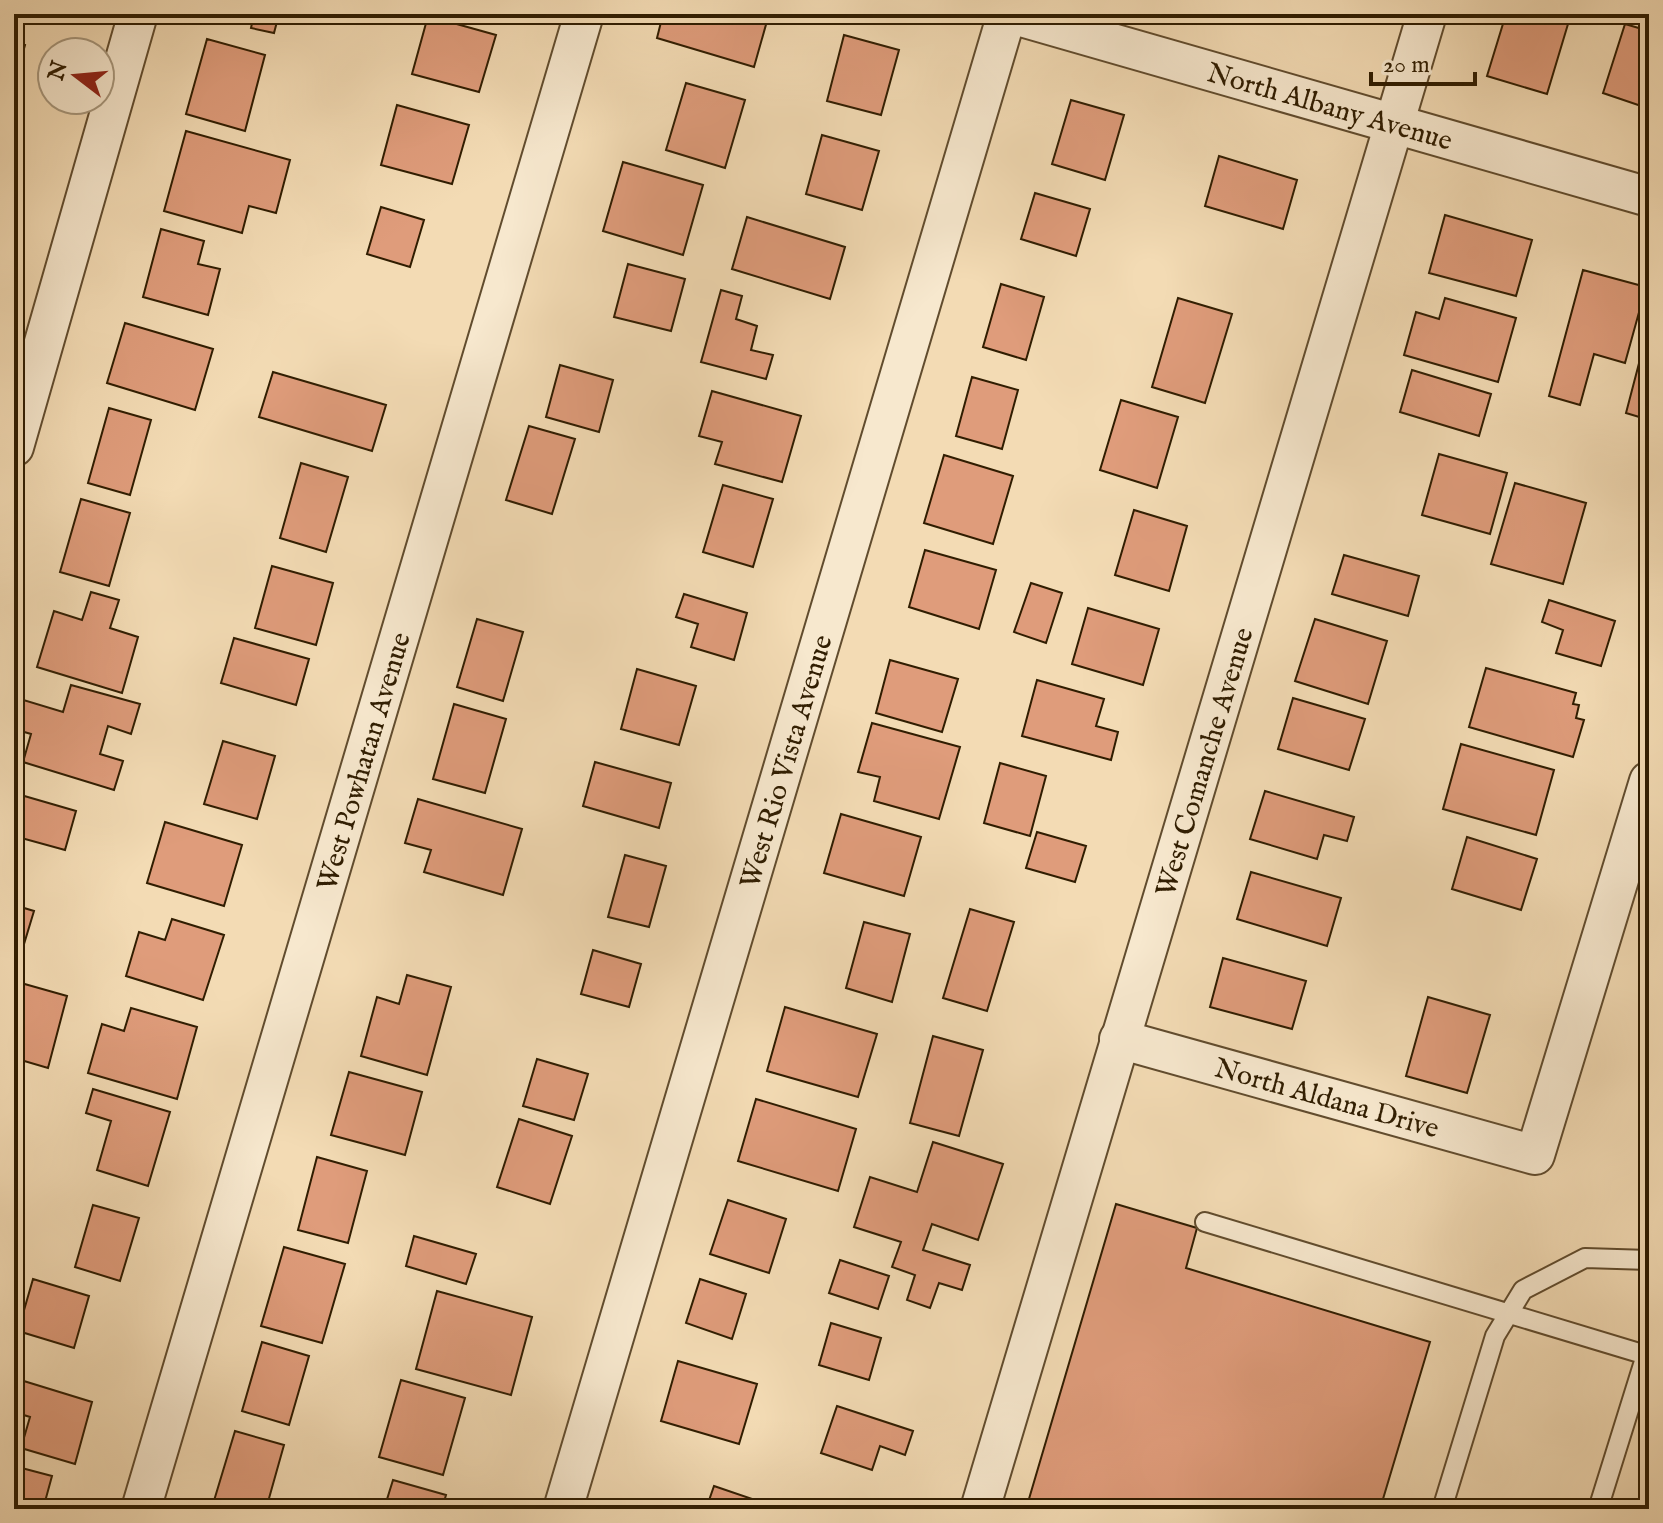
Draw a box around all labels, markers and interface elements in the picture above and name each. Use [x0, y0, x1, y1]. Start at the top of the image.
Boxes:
north arrow [36, 36, 116, 116]
scale bar [1371, 36, 1475, 86]
text: 20 m [1383, 50, 1430, 81]
street label: North Albany Avenue [1203, 56, 1456, 160]
text: N [42, 58, 75, 85]
street label: West Comanche Avenue [1149, 624, 1263, 901]
street label: West Powhatan Avenue [310, 628, 420, 895]
street label: West Rio Vista Avenue [733, 631, 842, 893]
street label: North Aldana Drive [1210, 1052, 1443, 1147]

